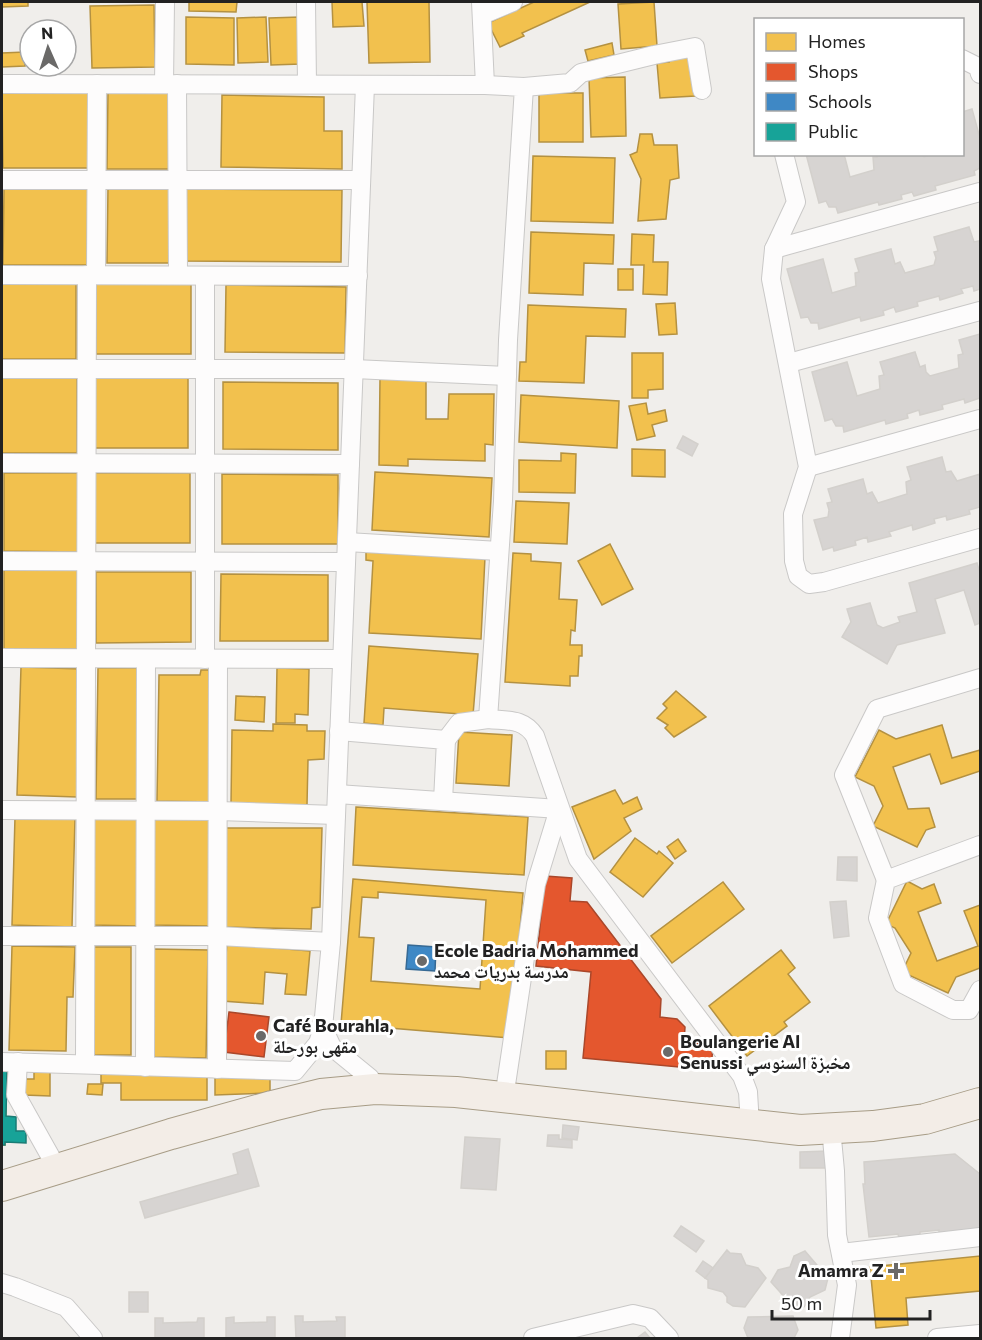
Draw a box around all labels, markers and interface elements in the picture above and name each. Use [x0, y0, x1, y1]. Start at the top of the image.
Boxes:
north arrow [18, 18, 78, 78]
legend [754, 18, 964, 156]
text: N [41, 23, 54, 42]
text: Homes [808, 30, 866, 52]
text: Shops [808, 60, 858, 82]
text: Schools [808, 90, 872, 112]
text: Public [808, 120, 858, 142]
place label: Ecole Badria Mohammed مدرسة بدريات محمد [434, 939, 639, 983]
marker: Ecole Badria Mohammed مدرسة بدريات محمد [415, 954, 429, 968]
place label: Café Bourahla, مقهى بورحلة [273, 1014, 394, 1058]
marker: Café Bourahla, مقهى بورحلة [254, 1029, 268, 1043]
place label: Boulangerie Al Senussi مخبزة السنوسي [680, 1030, 851, 1077]
marker: Boulangerie Al Senussi مخبزة السنوسي [661, 1045, 675, 1059]
place label: Amamra Z [798, 1259, 884, 1281]
marker: Amamra Z [889, 1264, 903, 1278]
scale bar [772, 1283, 930, 1321]
text: 50 m [781, 1292, 822, 1314]

